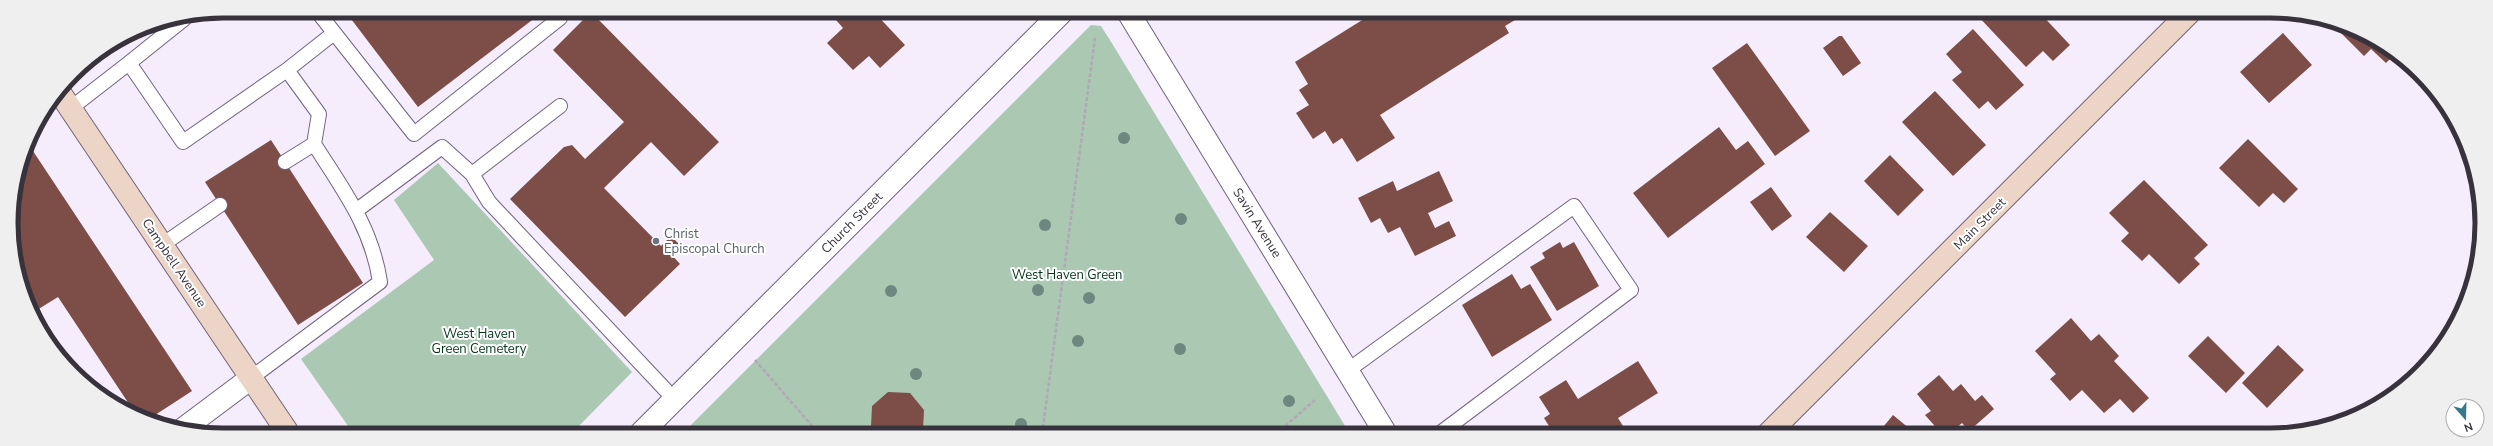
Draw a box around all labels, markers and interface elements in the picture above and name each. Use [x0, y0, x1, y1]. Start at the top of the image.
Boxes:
street label: Savin Avenue [1228, 185, 1286, 262]
street label: Church Street [817, 188, 887, 258]
street label: Main Street [1950, 194, 2010, 254]
street label: Campbell Avenue [137, 215, 211, 311]
place label: Christ Episcopal Church [664, 225, 765, 258]
marker: Christ Episcopal Church [651, 236, 661, 246]
park label: West Haven Green [1012, 266, 1122, 284]
park label: West Haven Green Cemetery [432, 325, 527, 358]
north arrow [2445, 398, 2485, 438]
text: N [2462, 418, 2475, 435]

